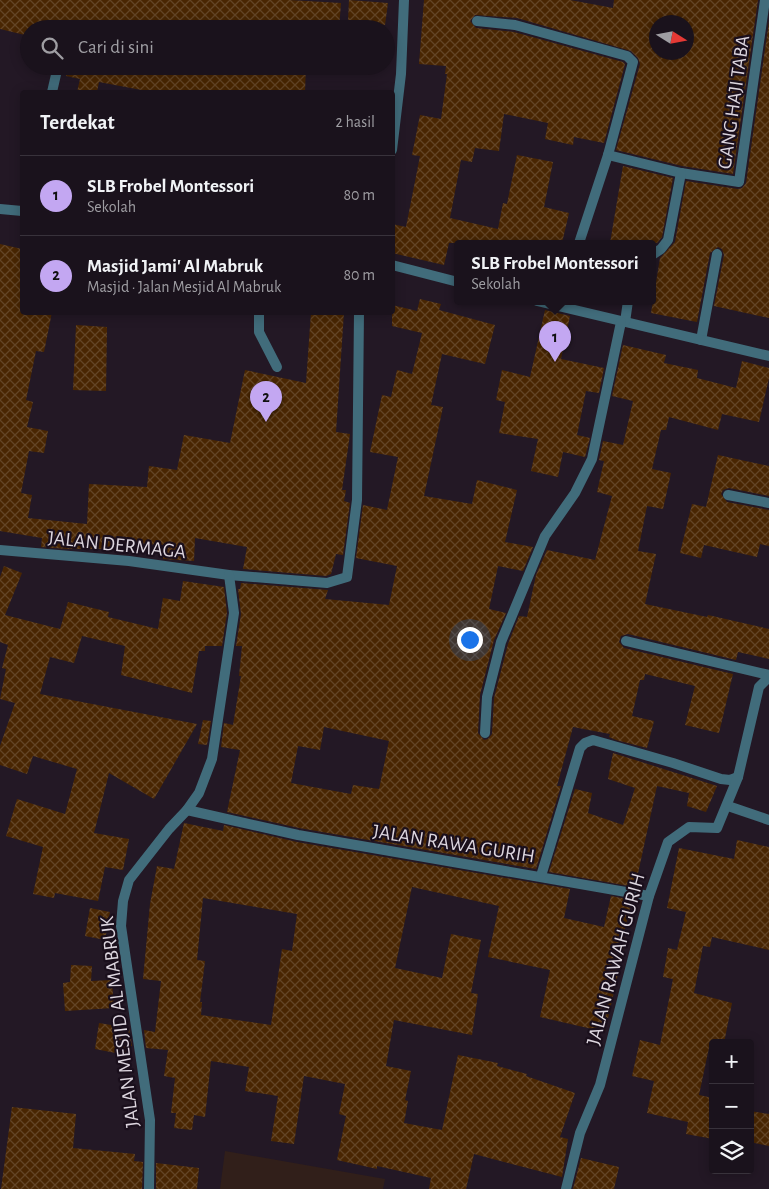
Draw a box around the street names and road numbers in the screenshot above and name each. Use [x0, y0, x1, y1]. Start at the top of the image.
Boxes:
street label: GANG HAJI TABA [715, 34, 753, 170]
street label: JALAN DERMAGA [47, 528, 187, 562]
street label: JALAN RAWA GURIH [371, 821, 536, 867]
street label: JALAN RAWAH GURIH [583, 871, 649, 1048]
street label: JALAN MESJID AL MABRUK [97, 915, 143, 1129]

